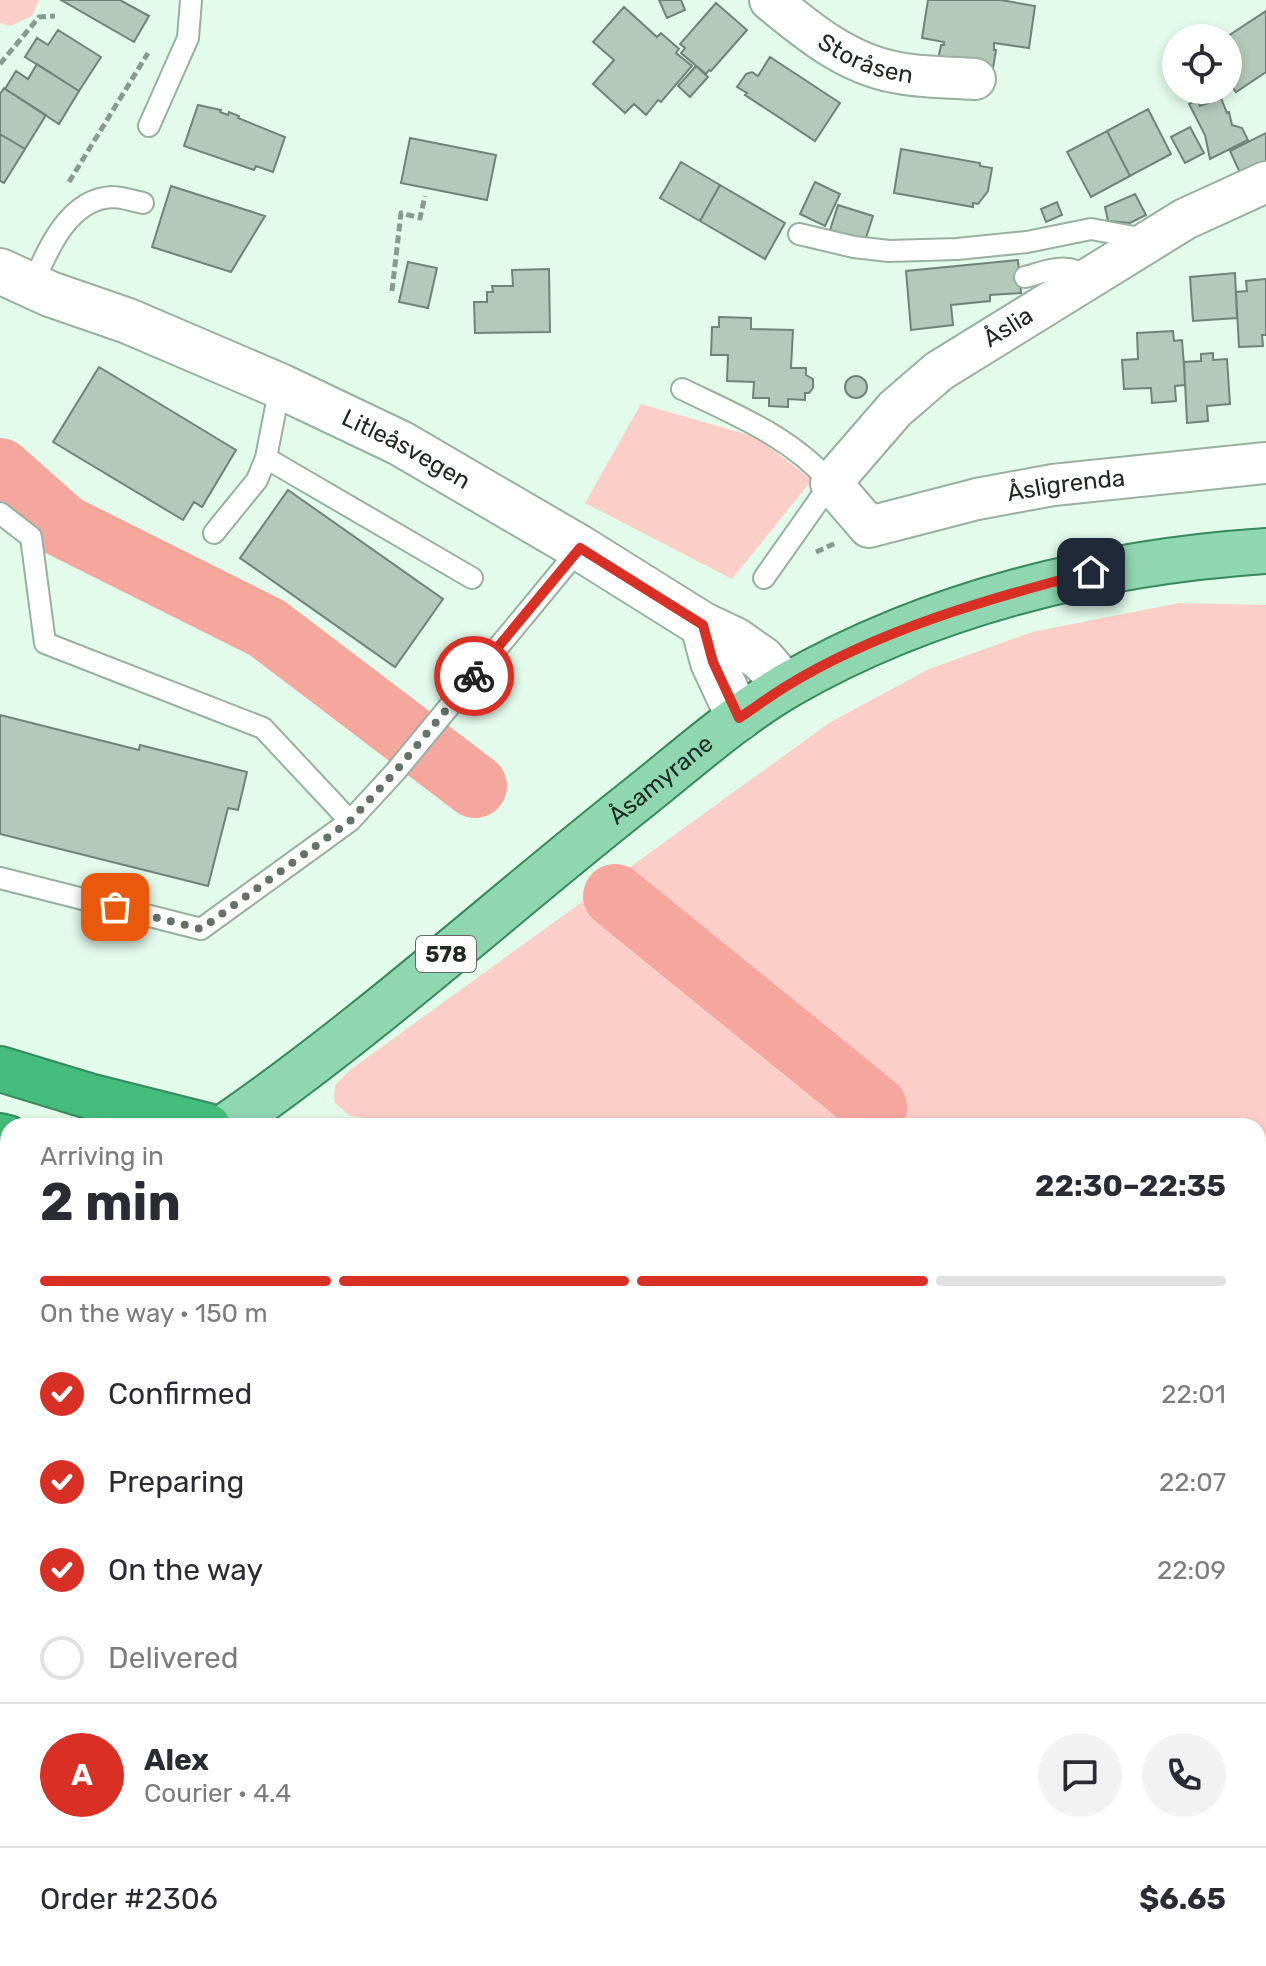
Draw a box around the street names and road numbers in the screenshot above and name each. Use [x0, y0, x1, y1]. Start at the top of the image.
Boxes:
street label: Storåsen [813, 27, 915, 89]
street label: Åslia [978, 301, 1038, 353]
street label: Litleåsvegen [337, 403, 475, 495]
street label: Åsligrenda [1005, 464, 1126, 507]
street label: Åsamyrane [603, 729, 718, 830]
road number: 578 [416, 936, 476, 972]

